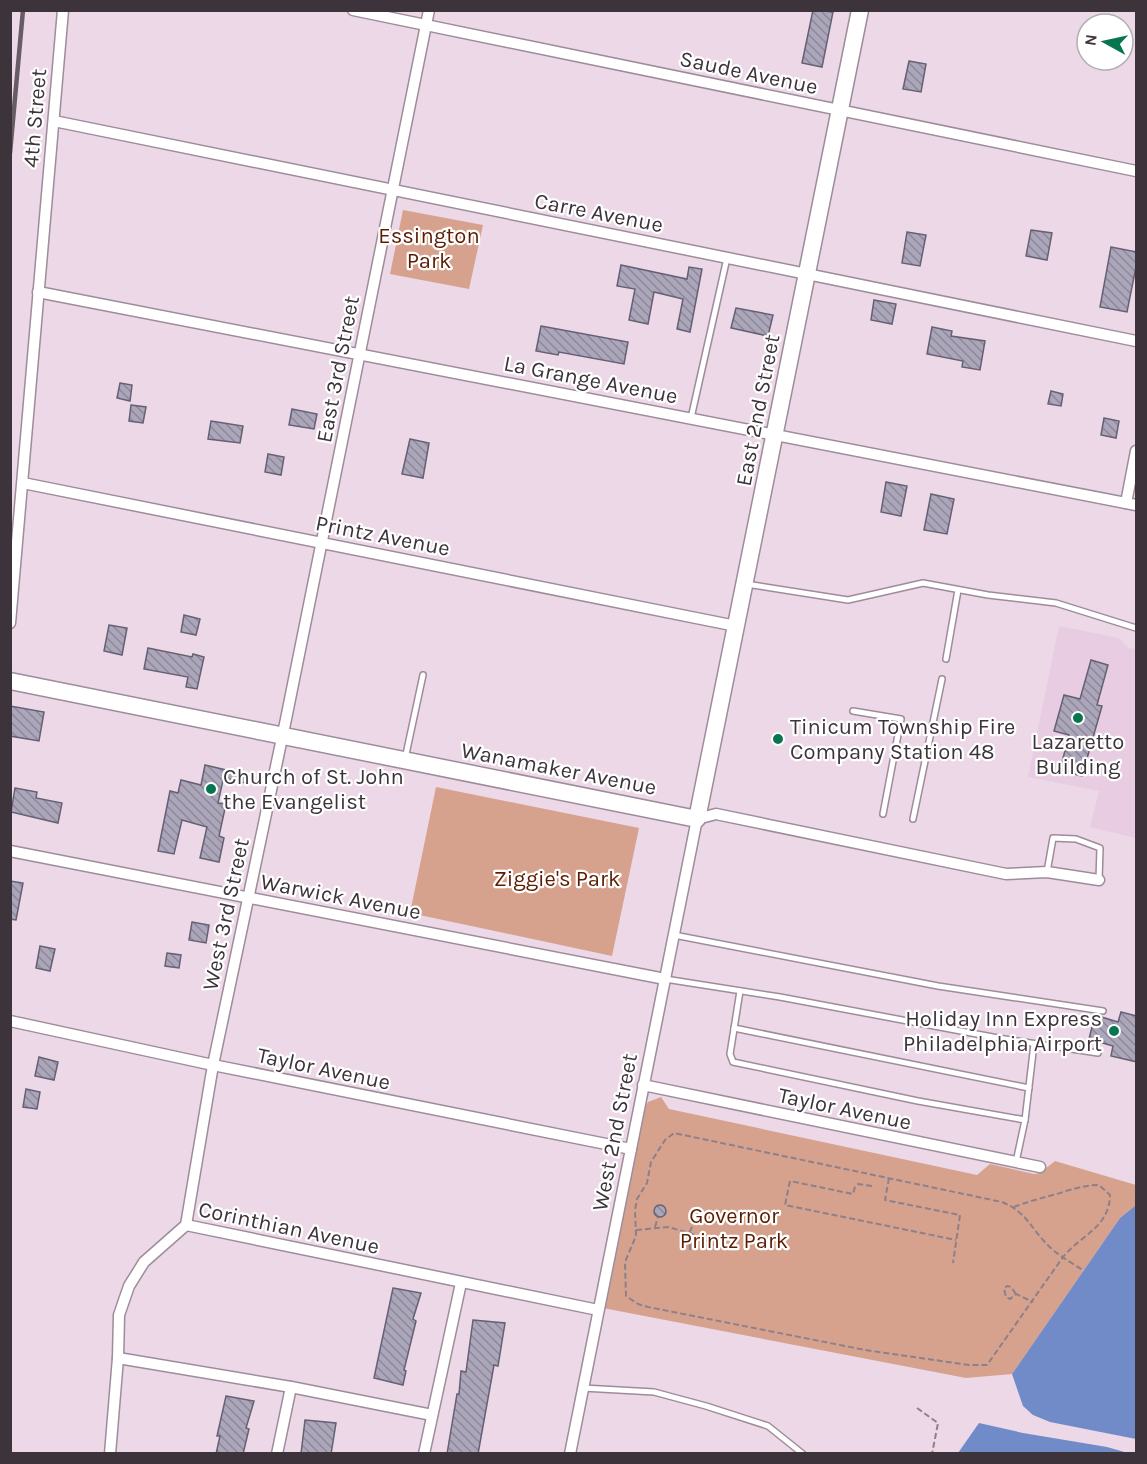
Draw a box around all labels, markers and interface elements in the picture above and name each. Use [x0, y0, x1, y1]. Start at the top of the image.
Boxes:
north arrow [1075, 12, 1135, 72]
text: N [1080, 33, 1101, 47]
street label: Saude Avenue [677, 46, 820, 100]
street label: 4th Street [18, 67, 52, 169]
street label: Carre Avenue [532, 188, 665, 238]
park label: Essington Park [378, 223, 480, 274]
street label: East 3rd Street [311, 294, 365, 445]
street label: East 2nd Street [731, 332, 785, 488]
street label: La Grange Avenue [502, 350, 680, 410]
street label: Printz Avenue [313, 510, 452, 562]
marker: Lazaretto Building [1071, 711, 1085, 725]
place label: Tinicum Township Fire Company Station 48 [790, 714, 1015, 765]
place label: Lazaretto Building [1032, 729, 1124, 780]
marker: Tinicum Township Fire Company Station 48 [771, 732, 785, 746]
street label: Wanamaker Avenue [459, 737, 659, 801]
place label: Church of St. John the Evangelist [223, 764, 404, 815]
marker: Church of St. John the Evangelist [204, 782, 218, 796]
street label: West 3rd Street [197, 836, 255, 993]
park label: Ziggie's Park [494, 866, 620, 892]
street label: Warwick Avenue [258, 869, 423, 925]
place label: Holiday Inn Express Philadelphia Airport [903, 1006, 1102, 1057]
marker: Holiday Inn Express Philadelphia Airport [1107, 1024, 1121, 1038]
street label: Taylor Avenue [255, 1042, 393, 1096]
street label: West 2nd Street [587, 1051, 643, 1213]
street label: Taylor Avenue [776, 1082, 914, 1136]
street label: Corinthian Avenue [196, 1196, 382, 1260]
park label: Governor Printz Park [680, 1203, 788, 1254]

